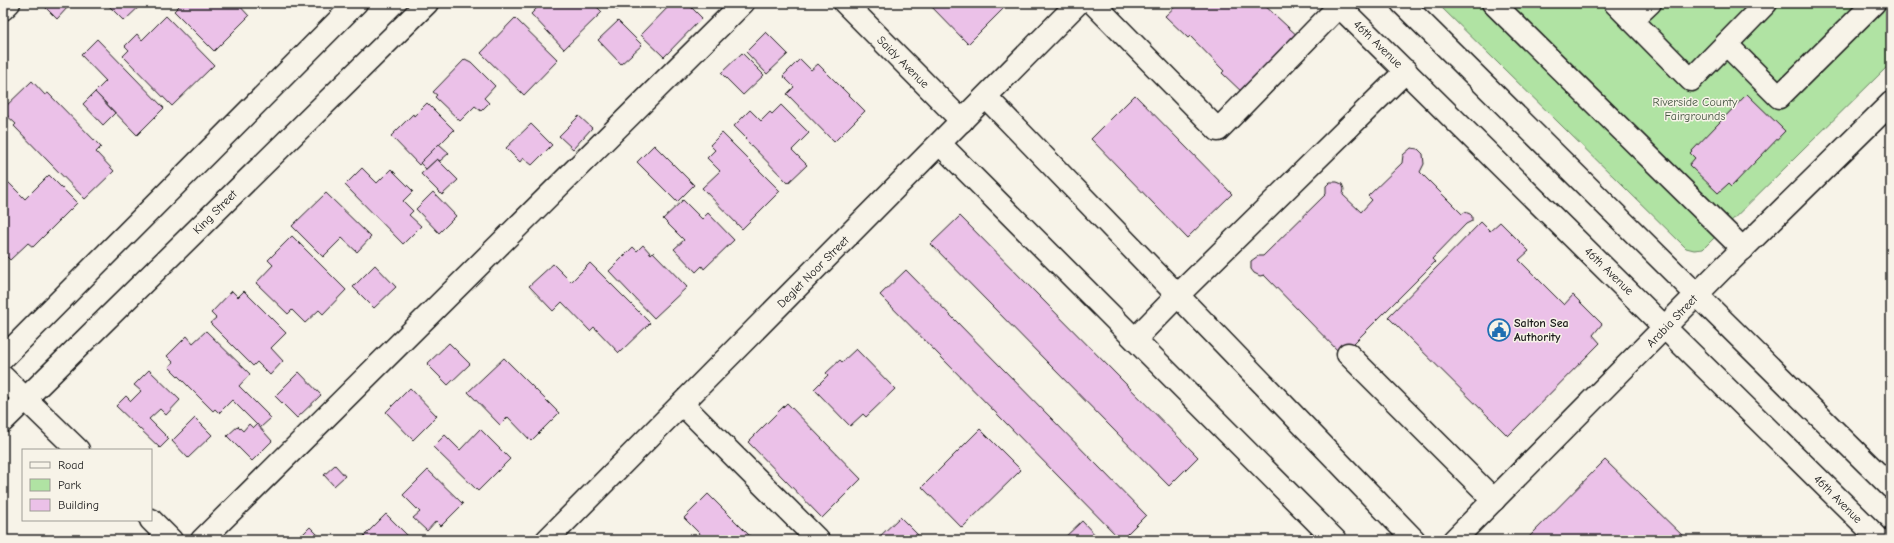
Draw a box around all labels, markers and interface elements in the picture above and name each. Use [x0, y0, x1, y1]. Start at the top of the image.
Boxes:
street label: 46th Avenue [1351, 17, 1405, 71]
street label: Saidy Avenue [874, 33, 932, 91]
park label: Riverside County Fairgrounds [1653, 95, 1738, 123]
street label: King Street [190, 187, 240, 237]
street label: Deglet Noor Street [774, 233, 852, 311]
street label: 46th Avenue [1582, 244, 1636, 298]
street label: Arabia Street [1644, 292, 1701, 350]
place label: Salton Sea Authority [1514, 316, 1569, 344]
public building icon: Salton Sea Authority [1486, 317, 1512, 343]
legend [22, 449, 152, 521]
text: Road [58, 458, 84, 472]
street label: 46th Avenue [1811, 472, 1865, 526]
text: Park [58, 478, 81, 492]
text: Building [58, 498, 99, 512]

